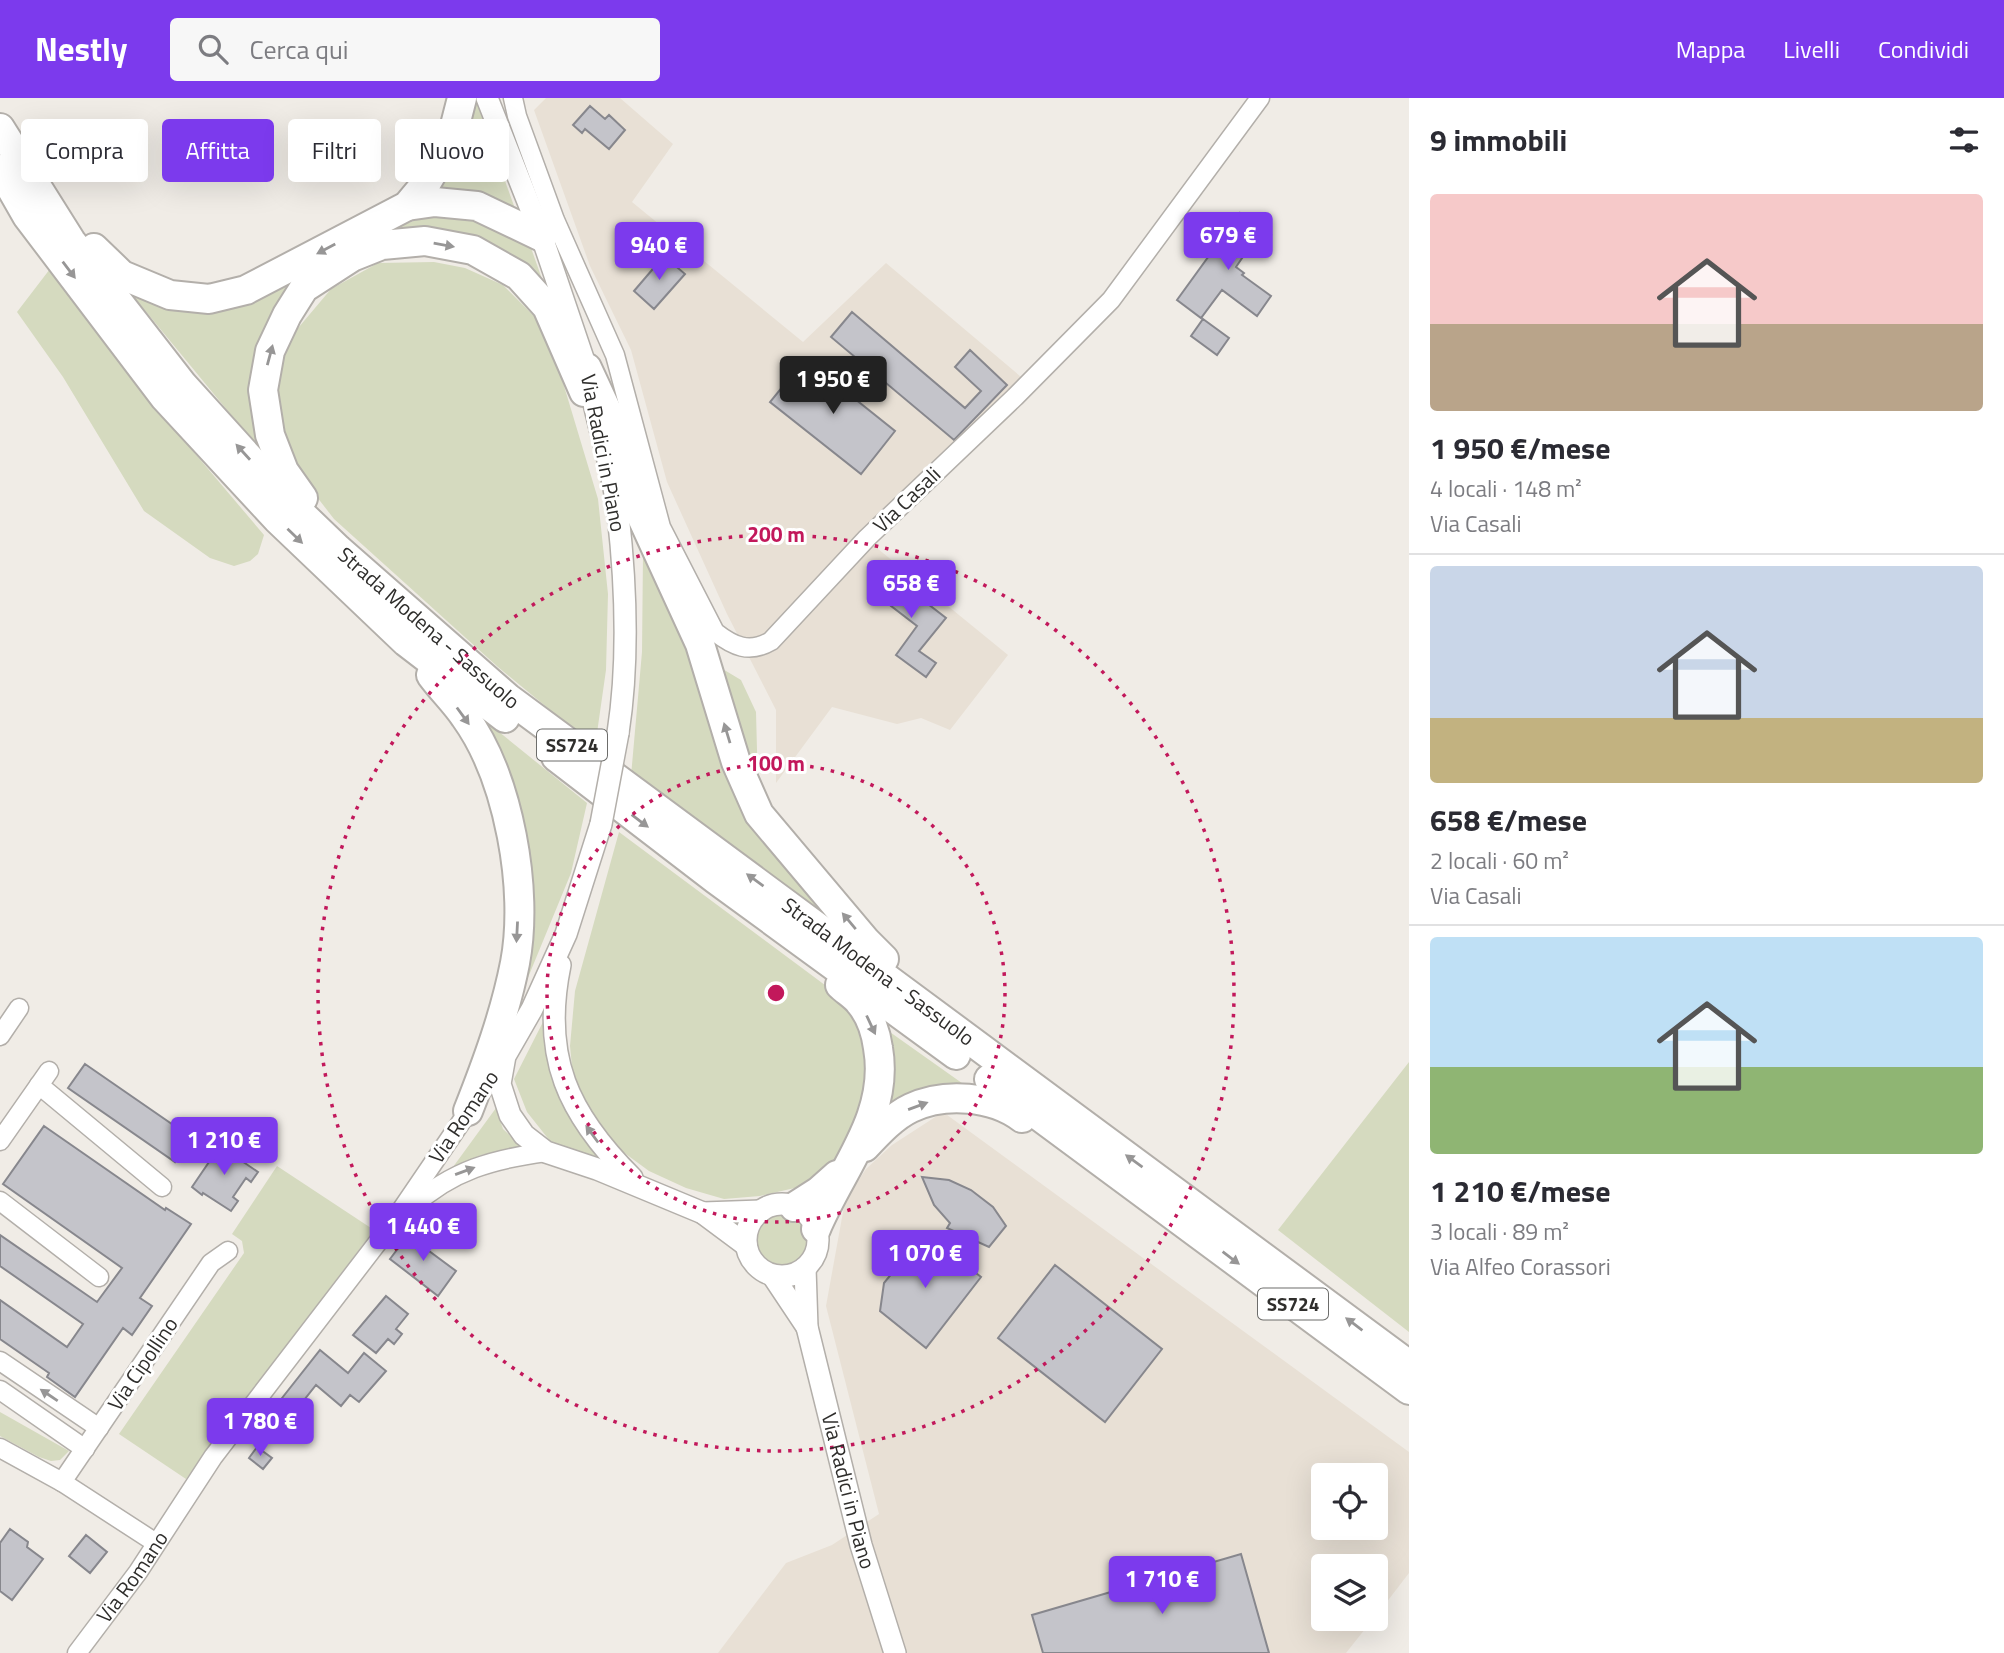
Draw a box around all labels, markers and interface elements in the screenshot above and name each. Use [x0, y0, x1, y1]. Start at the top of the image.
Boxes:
search box [170, 18, 660, 81]
text: Nestly [35, 24, 128, 74]
icon: search [194, 30, 232, 68]
text: Cerca qui [250, 30, 349, 69]
text: Mappa [1676, 31, 1745, 67]
text: Livelli [1783, 31, 1840, 67]
text: Condividi [1878, 31, 1969, 67]
text: 9 immobili [1430, 117, 1567, 163]
chip: Compra [21, 119, 148, 182]
chip: Affitta [162, 119, 274, 182]
chip: Filtri [288, 119, 381, 182]
chip: Nuovo [395, 119, 509, 182]
icon: filters [1945, 121, 1983, 159]
pin: 679 € [1179, 212, 1277, 272]
text: 679 € [1200, 217, 1256, 252]
pin: 940 € [610, 222, 708, 282]
text: 940 € [631, 227, 687, 262]
one-way arrow [434, 239, 456, 250]
icon: home [1644, 240, 1770, 366]
one-way arrow [316, 243, 335, 255]
one-way arrow [61, 261, 76, 279]
one-way arrow [266, 344, 276, 365]
pin: 1 950 € [768, 356, 898, 416]
text: 1 950 € [796, 361, 870, 396]
street label: Via Radici in Piano [573, 371, 635, 534]
text: 1 950 €/mese [1430, 425, 1610, 471]
one-way arrow [236, 444, 252, 461]
street label: Via Casali [865, 459, 948, 540]
text: 4 locali · 148 m² [1430, 471, 1582, 506]
text: Via Casali [1430, 506, 1522, 541]
text: 200 m [747, 518, 805, 550]
one-way arrow [286, 528, 303, 544]
street label: Strada Modena - Sassuolo [331, 539, 527, 716]
pin: 658 € [862, 560, 960, 620]
text: 658 € [883, 565, 939, 600]
icon: home [1644, 612, 1770, 738]
one-way arrow [456, 706, 470, 725]
one-way arrow [722, 722, 732, 743]
road number: SS724 [537, 730, 607, 760]
text: 100 m [747, 747, 805, 779]
text: 658 €/mese [1430, 797, 1587, 843]
one-way arrow [631, 814, 649, 828]
text: 2 locali · 60 m² [1430, 843, 1569, 878]
one-way arrow [746, 873, 764, 887]
text: Via Casali [1430, 878, 1522, 913]
street label: Strada Modena - Sassuolo [775, 889, 982, 1053]
one-way arrow [842, 913, 857, 930]
one-way arrow [512, 921, 523, 943]
centre of rings [764, 981, 788, 1005]
icon: home [1644, 983, 1770, 1109]
one-way arrow [865, 1015, 877, 1035]
street label: Via Romano [420, 1063, 506, 1169]
one-way arrow [908, 1101, 929, 1112]
pin: 1 210 € [159, 1118, 289, 1177]
text: 1 210 € [187, 1122, 261, 1157]
one-way arrow [586, 1125, 600, 1143]
one-way arrow [1126, 1154, 1144, 1169]
one-way arrow [455, 1166, 476, 1177]
text: 1 210 €/mese [1430, 1168, 1610, 1214]
pin: 1 440 € [358, 1204, 488, 1263]
text: 1 440 € [386, 1208, 460, 1243]
text: 3 locali · 89 m² [1430, 1214, 1569, 1249]
pin: 1 070 € [860, 1230, 990, 1290]
text: 1 070 € [888, 1235, 962, 1270]
text: Via Alfeo Corassori [1430, 1249, 1611, 1284]
one-way arrow [1222, 1251, 1240, 1265]
road number: SS724 [1258, 1288, 1328, 1320]
street label: Via Cipollino [99, 1310, 185, 1417]
one-way arrow [1345, 1317, 1363, 1331]
one-way arrow [40, 1388, 58, 1402]
pin: 1 780 € [195, 1398, 325, 1458]
text: 1 780 € [223, 1403, 297, 1438]
street label: Via Radici in Piano [814, 1409, 885, 1573]
map controls [1311, 1463, 1388, 1631]
button: locate [1311, 1463, 1388, 1540]
street label: Via Romano [88, 1524, 176, 1629]
button: layers [1311, 1554, 1388, 1631]
pin: 1 710 € [1097, 1556, 1227, 1616]
text: 1 710 € [1125, 1561, 1199, 1596]

